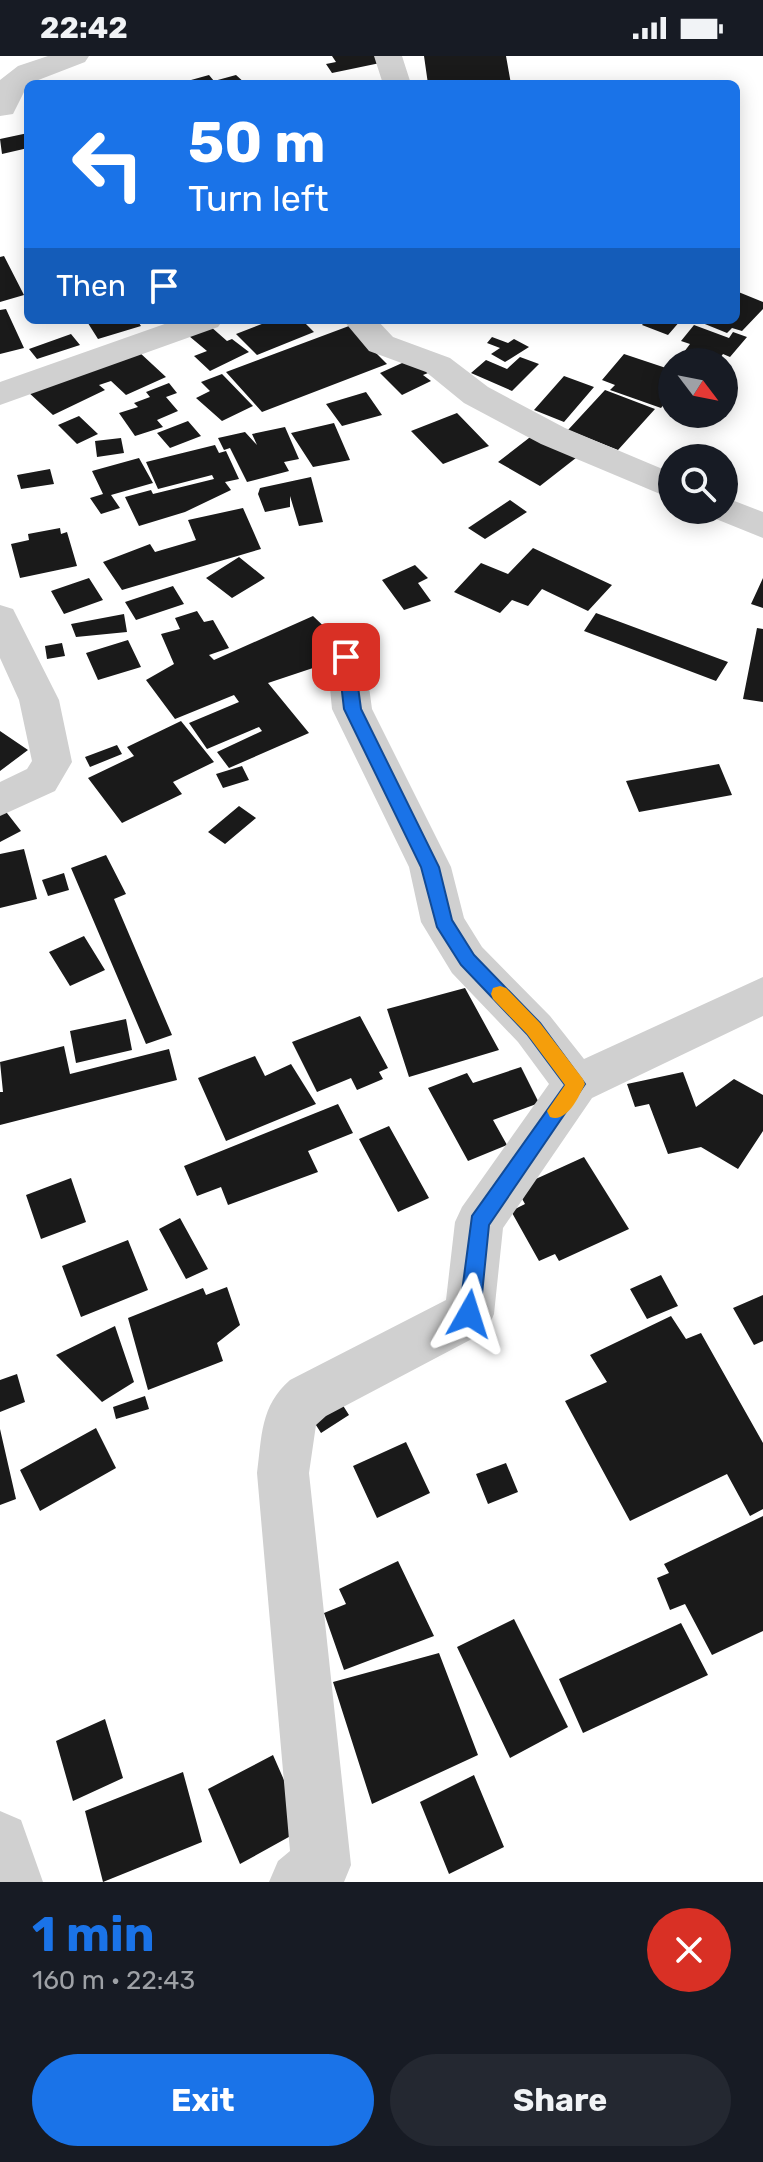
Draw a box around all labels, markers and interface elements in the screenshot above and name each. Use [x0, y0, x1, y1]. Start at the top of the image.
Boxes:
text: 22:42 [40, 10, 128, 46]
text: 50 m [188, 110, 325, 176]
icon: left [56, 112, 160, 216]
text: Turn left [188, 177, 329, 220]
icon: arrive [142, 264, 186, 308]
text: Then [56, 268, 126, 304]
north arrow [658, 348, 738, 428]
map controls [658, 348, 738, 524]
button: search [658, 444, 738, 524]
pin [312, 623, 380, 691]
icon: arrive [324, 635, 368, 679]
position arrow [427, 1272, 511, 1356]
text: 1 min [32, 1906, 155, 1963]
button: close [647, 1908, 731, 1992]
text: 160 m · 22:43 [32, 1965, 195, 1996]
button: Exit [32, 2054, 374, 2146]
button: Share [390, 2054, 731, 2146]

